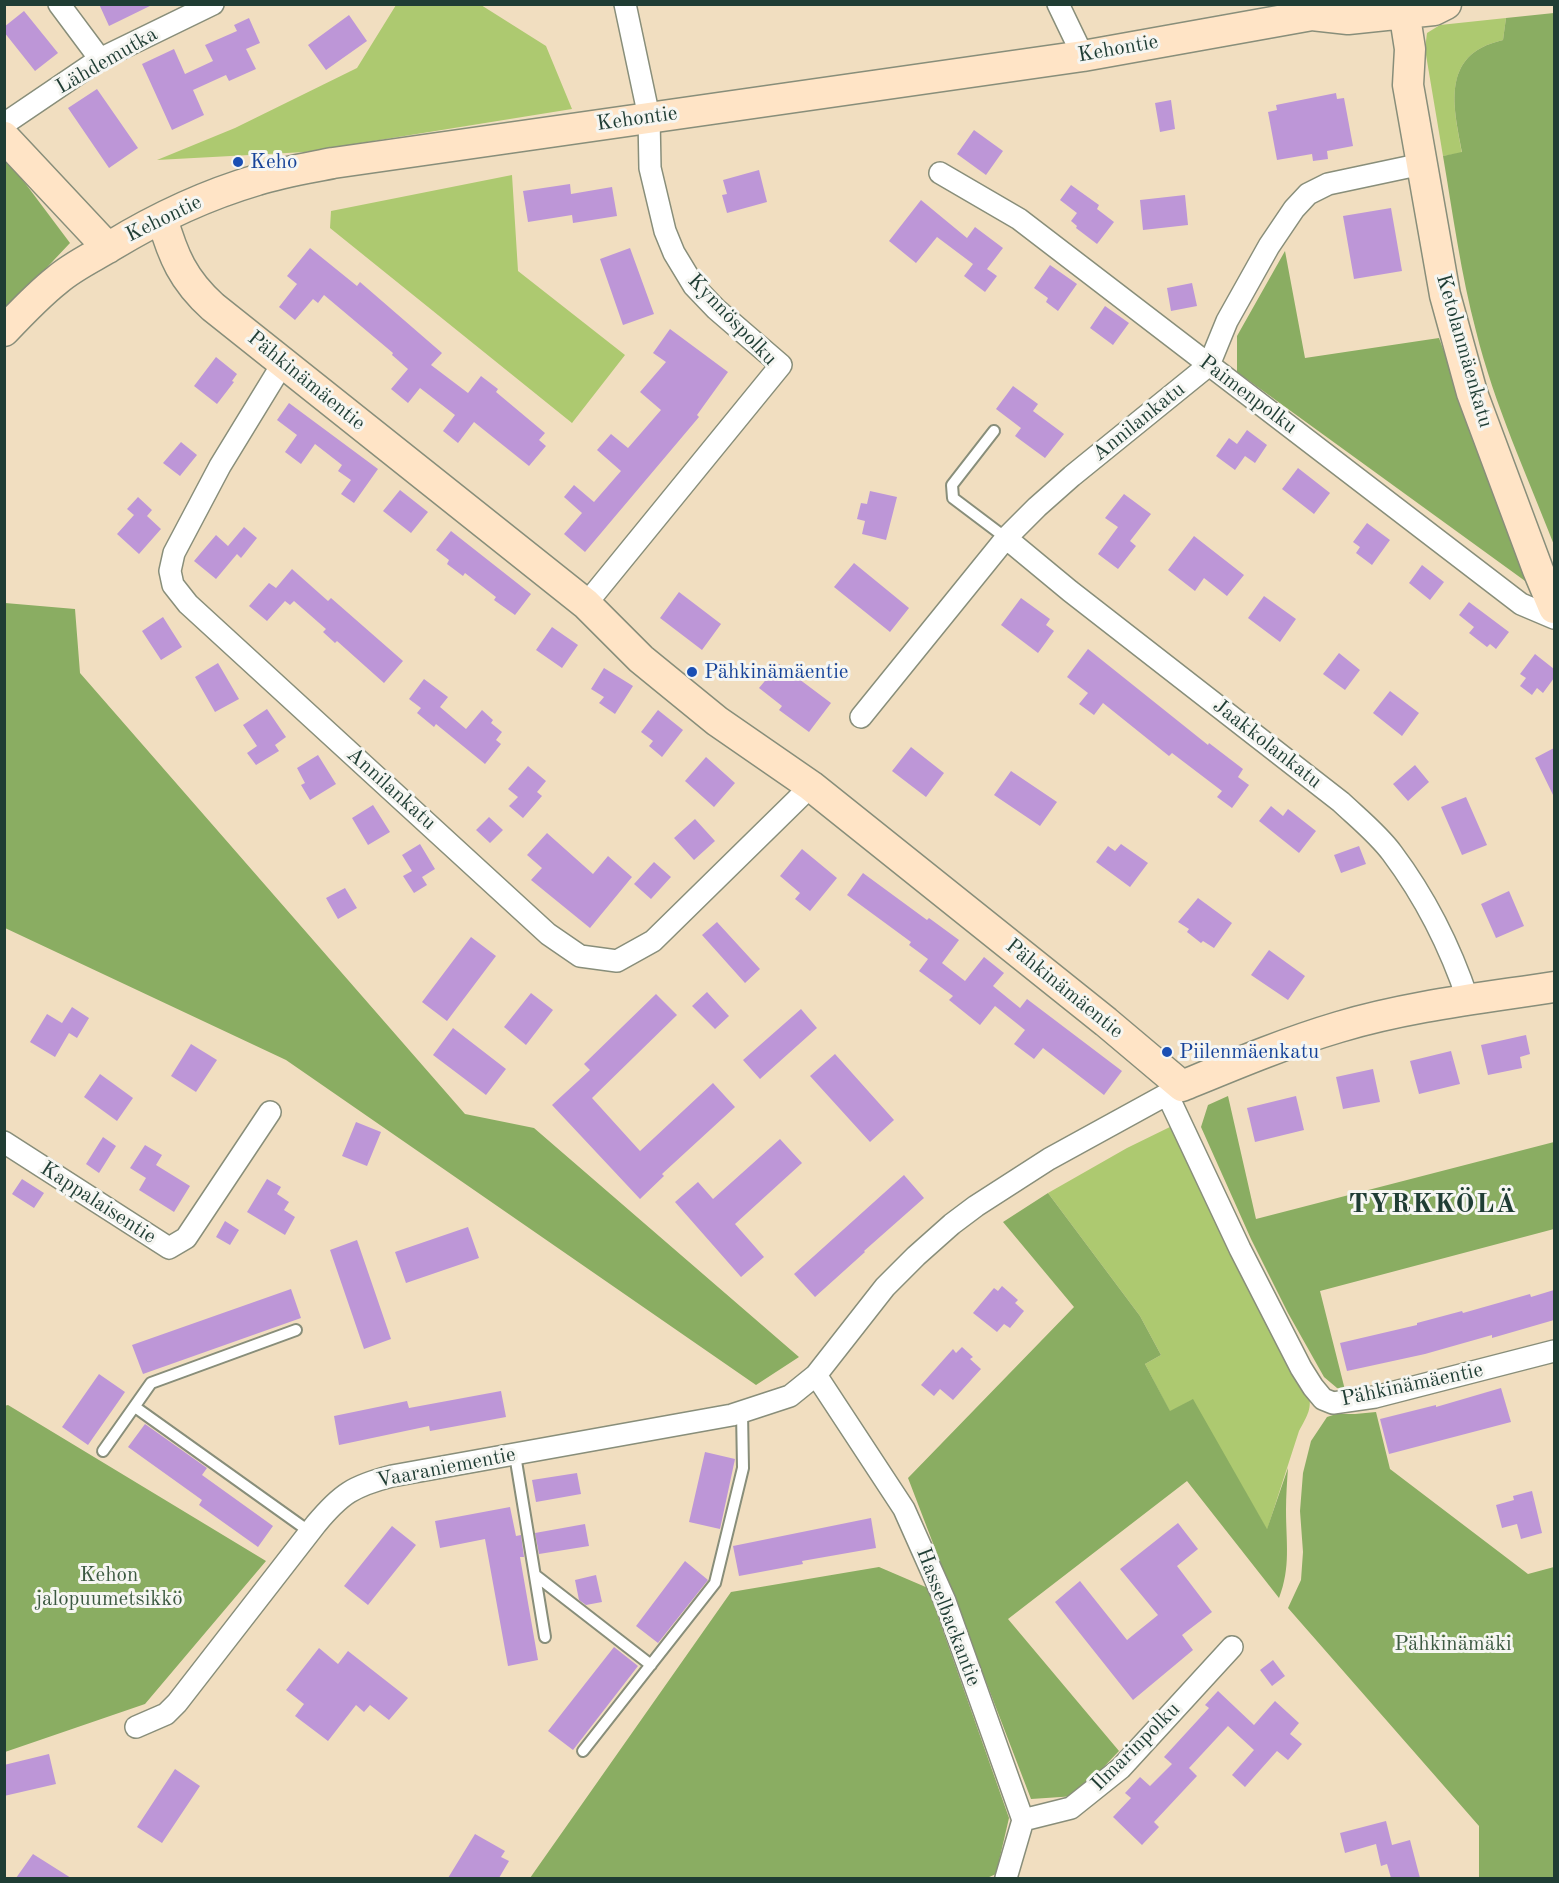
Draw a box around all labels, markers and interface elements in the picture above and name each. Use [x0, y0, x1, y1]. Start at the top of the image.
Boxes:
street label: Lähdemutka [52, 22, 162, 100]
street label: Kehontie [1076, 30, 1160, 68]
street label: Kehontie [595, 101, 679, 137]
place label: Keho [250, 149, 297, 175]
marker: Keho [231, 155, 245, 169]
street label: Kehontie [122, 190, 206, 248]
street label: Kynnöspolku [682, 269, 782, 371]
street label: Ketolanmäenkatu [1430, 271, 1498, 431]
street label: Pähkinämäentie [242, 326, 370, 436]
street label: Paimenpolku [1194, 350, 1302, 440]
street label: Annilankatu [1088, 377, 1190, 467]
place label: Pähkinämäentie [704, 659, 849, 685]
marker: Pähkinämäentie [685, 665, 699, 679]
street label: Jaakkolankatu [1207, 694, 1327, 794]
street label: Annilankatu [341, 742, 441, 836]
street label: Pähkinämäentie [1000, 934, 1128, 1044]
place label: Piilenmäenkatu [1179, 1039, 1319, 1065]
marker: Piilenmäenkatu [1160, 1045, 1174, 1059]
street label: Kappalaisentie [35, 1156, 161, 1250]
district label: TYRKKÖLÄ [1349, 1189, 1517, 1221]
street label: Pähkinämäentie [1339, 1358, 1485, 1412]
street label: Vaaraniementie [374, 1442, 518, 1494]
street label: Hasselbackantie [910, 1544, 986, 1690]
park label: Kehon jalopuumetsikkö [35, 1562, 183, 1612]
park label: Pähkinämäki [1394, 1631, 1512, 1657]
street label: Ilmarinpolku [1086, 1697, 1186, 1797]

